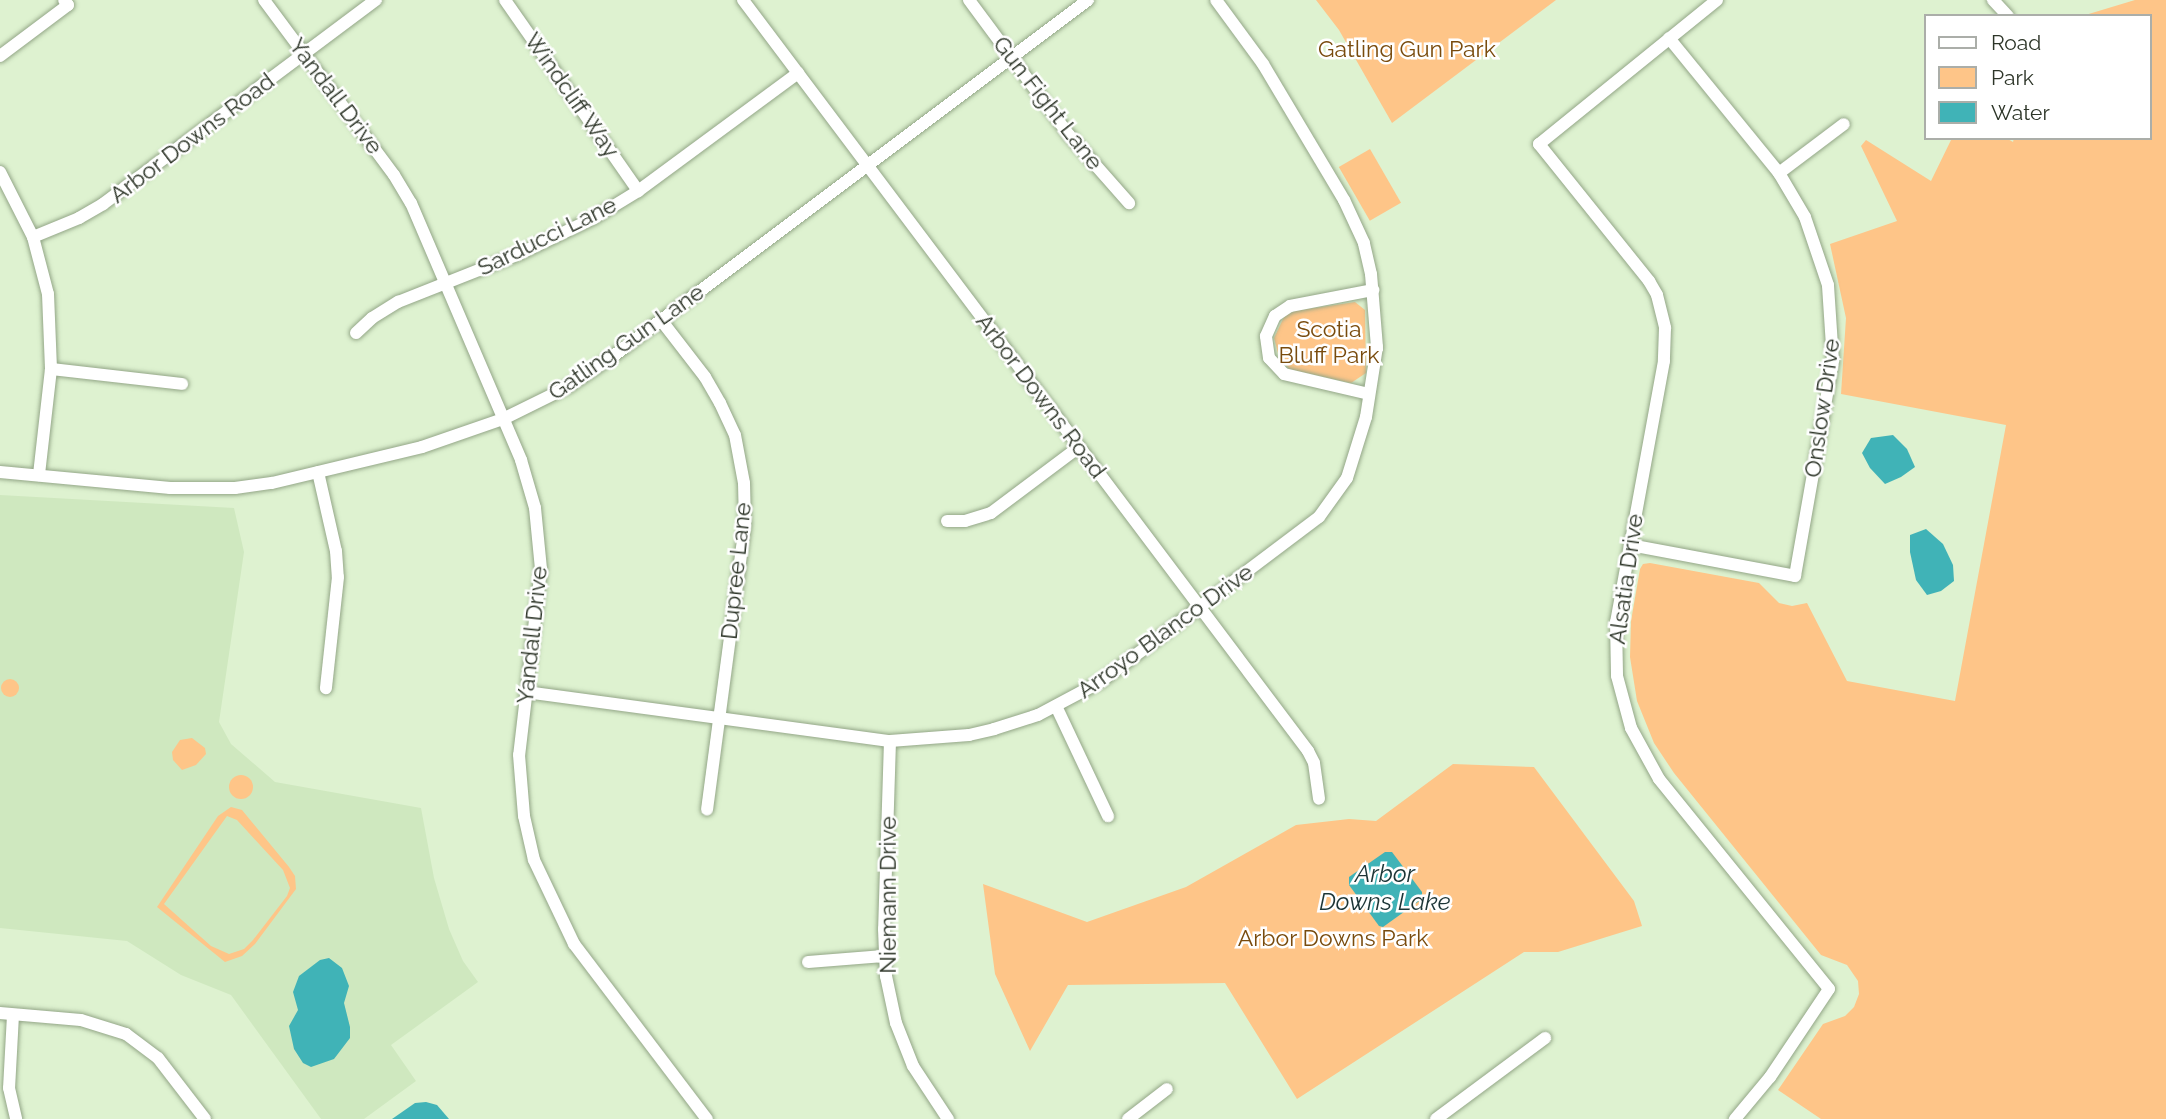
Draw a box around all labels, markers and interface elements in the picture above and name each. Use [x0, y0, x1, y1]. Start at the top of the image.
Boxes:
legend [1924, 14, 2152, 140]
street label: Windcliff Way [518, 27, 626, 163]
text: Road [1991, 30, 2041, 55]
street label: Gun Fight Lane [987, 31, 1109, 175]
street label: Yandall Drive [283, 32, 389, 160]
park label: Gatling Gun Park [1318, 35, 1496, 63]
text: Park [1991, 65, 2034, 90]
street label: Arbor Downs Road [104, 67, 280, 209]
text: Water [1991, 100, 2050, 125]
street label: Sarducci Lane [473, 190, 621, 282]
street label: Gatling Gun Lane [543, 278, 709, 406]
street label: Arbor Downs Road [970, 308, 1112, 484]
park label: Scotia Bluff Park [1278, 315, 1380, 369]
street label: Onslow Drive [1799, 336, 1845, 480]
street label: Dupree Lane [715, 501, 757, 641]
street label: Alsatia Drive [1603, 512, 1649, 646]
street label: Arroyo Blanco Drive [1072, 558, 1258, 704]
street label: Yandall Drive [511, 564, 553, 706]
street label: Niemann Drive [874, 816, 902, 974]
water label: Arbor Downs Lake [1319, 860, 1451, 916]
park label: Arbor Downs Park [1237, 924, 1429, 952]

